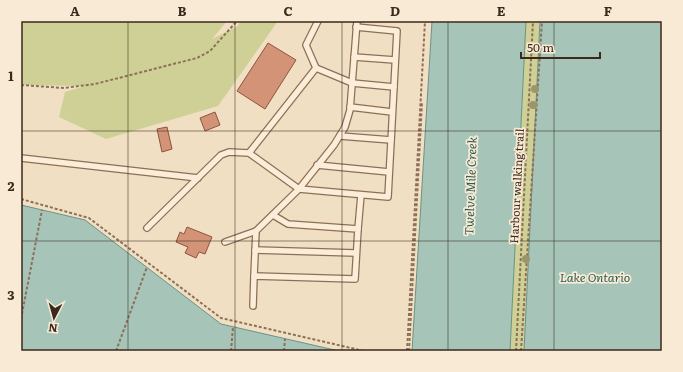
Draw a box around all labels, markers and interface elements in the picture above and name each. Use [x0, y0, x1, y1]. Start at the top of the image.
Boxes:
text: A [70, 1, 80, 20]
text: B [178, 1, 187, 20]
text: C [283, 1, 293, 20]
text: D [390, 1, 400, 20]
text: E [497, 1, 506, 20]
text: F [604, 1, 612, 20]
scale bar [521, 34, 600, 60]
text: 50 m [527, 38, 554, 56]
text: 1 [8, 66, 14, 85]
street label: Harbour walking trail [505, 128, 527, 244]
water label: Twelve Mile Creek [459, 136, 481, 235]
text: 2 [8, 176, 15, 195]
water label: Lake Ontario [560, 268, 630, 286]
text: 3 [7, 285, 15, 304]
north arrow [34, 298, 74, 338]
text: N [47, 321, 58, 337]

